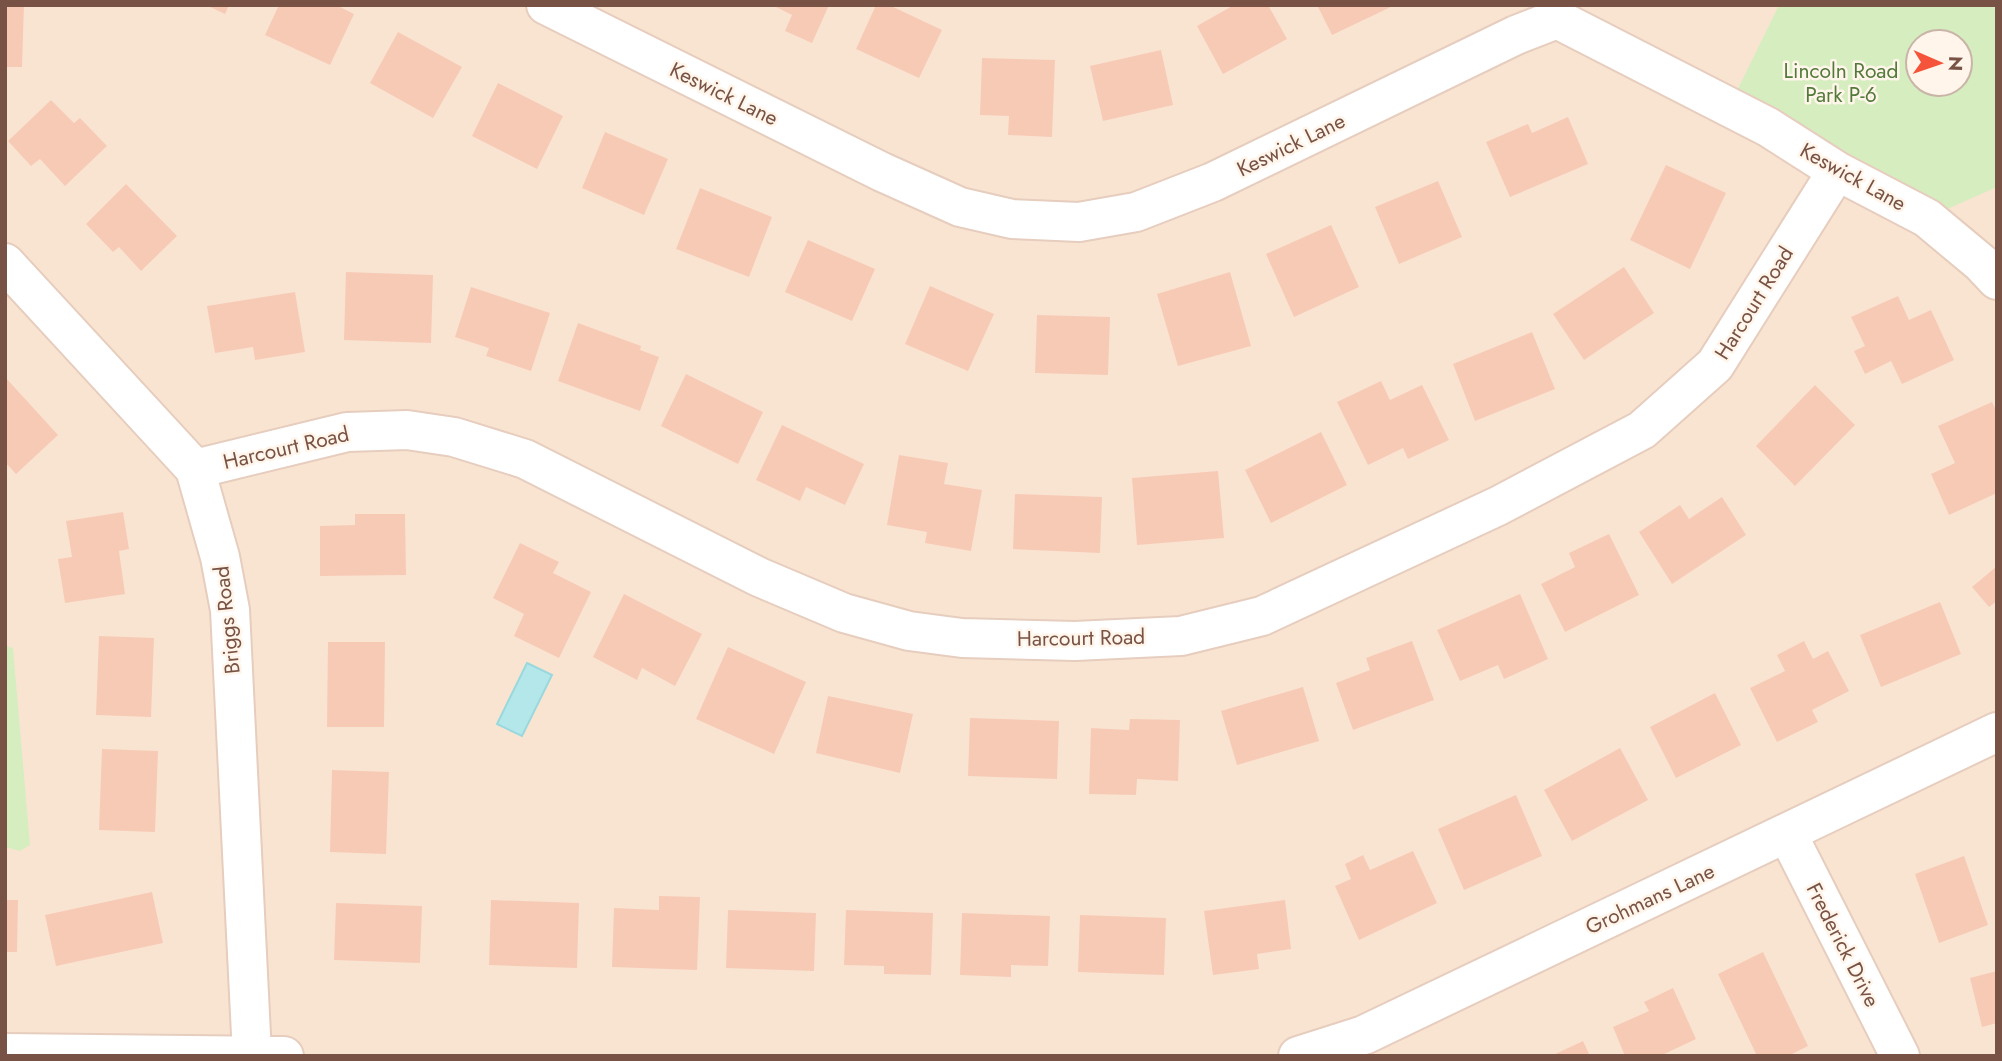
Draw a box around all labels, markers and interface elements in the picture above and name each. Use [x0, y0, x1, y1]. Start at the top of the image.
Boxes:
north arrow [1904, 28, 1974, 98]
street label: Keswick Lane [665, 55, 783, 133]
park label: Lincoln Road Park P-6 [1784, 56, 1898, 110]
text: N [1942, 56, 1969, 72]
street label: Keswick Lane [1232, 106, 1350, 184]
street label: Keswick Lane [1795, 135, 1912, 219]
street label: Harcourt Road [1707, 241, 1801, 365]
street label: Harcourt Road [220, 419, 352, 477]
street label: Briggs Road [206, 565, 248, 675]
street label: Harcourt Road [1017, 622, 1145, 654]
street label: Grohmans Lane [1581, 856, 1720, 942]
street label: Frederick Drive [1799, 878, 1887, 1012]

